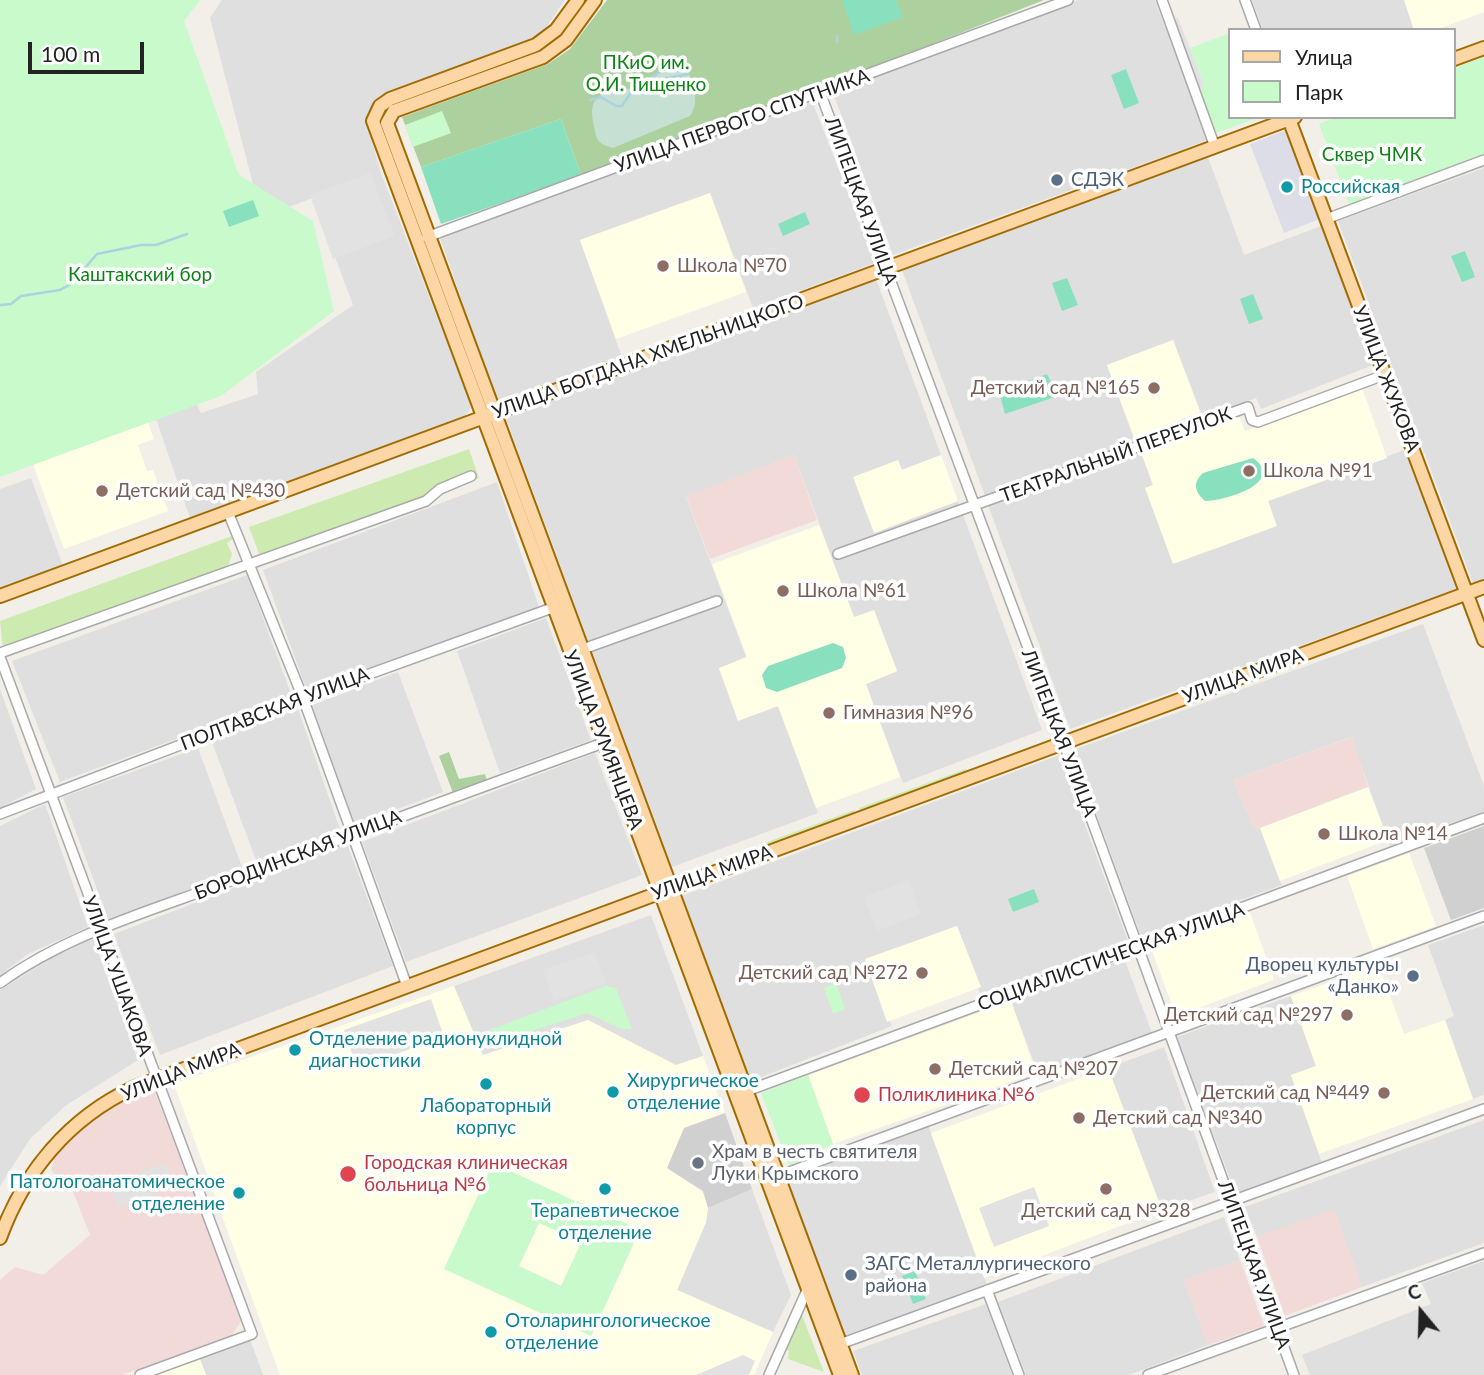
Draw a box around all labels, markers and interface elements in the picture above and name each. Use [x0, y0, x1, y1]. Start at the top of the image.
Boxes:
scale bar [32, 28, 147, 72]
legend [1228, 28, 1456, 119]
text: 100 m [41, 41, 100, 66]
text: Улица [1295, 44, 1353, 69]
park label: ПКиО им. О.И. Тищенко [586, 52, 706, 96]
street label: УЛИЦА ПЕРВОГО СПУТНИКА [612, 64, 872, 178]
text: Парк [1295, 79, 1343, 104]
street label: ЛИПЕЦКАЯ УЛИЦА [820, 114, 902, 288]
park label: Сквер ЧМК [1322, 144, 1422, 166]
place label: СДЭК [1071, 169, 1124, 191]
marker: СДЭК [1049, 172, 1065, 188]
place label: Российская [1301, 176, 1400, 198]
marker: Российская [1279, 179, 1295, 195]
place label: Школа №70 [677, 255, 787, 277]
marker: Школа №70 [655, 258, 671, 274]
park label: Каштакский бор [68, 264, 212, 286]
street label: УЛИЦА БОГДАНА ХМЕЛЬНИЦКОГО [489, 290, 807, 424]
street label: УЛИЦА ЖУКОВА [1348, 302, 1424, 456]
place label: Детский сад №165 [971, 377, 1140, 399]
marker: Детский сад №165 [1146, 380, 1162, 396]
street label: ТЕАТРАЛЬНЫЙ ПЕРЕУЛОК [997, 402, 1235, 508]
place label: Школа №91 [1263, 460, 1373, 482]
marker: Школа №91 [1241, 463, 1257, 479]
place label: Детский сад №430 [116, 480, 285, 502]
marker: Детский сад №430 [94, 483, 110, 499]
place label: Школа №61 [797, 580, 907, 602]
marker: Школа №61 [775, 583, 791, 599]
street label: УЛИЦА МИРА [1179, 644, 1307, 708]
street label: ЛИПЕЦКАЯ УЛИЦА [1016, 646, 1102, 820]
street label: УЛИЦА РУМЯНЦЕВА [558, 647, 648, 833]
street label: ПОЛТАВСКАЯ УЛИЦА [178, 663, 372, 755]
place label: Гимназия №96 [843, 702, 973, 724]
marker: Гимназия №96 [821, 705, 837, 721]
street label: БОРОДИНСКАЯ УЛИЦА [191, 805, 405, 905]
place label: Школа №14 [1338, 823, 1448, 845]
marker: Школа №14 [1316, 826, 1332, 842]
street label: УЛИЦА МИРА [648, 841, 776, 905]
street label: УЛИЦА УШАКОВА [77, 893, 157, 1059]
street label: СОЦИАЛИСТИЧЕСКАЯ УЛИЦА [974, 898, 1248, 1016]
place label: Дворец культуры «Данко» [1246, 954, 1399, 998]
place label: Детский сад №272 [739, 962, 908, 984]
marker: Детский сад №272 [914, 965, 930, 981]
marker: Дворец культуры «Данко» [1405, 968, 1421, 984]
place label: Детский сад №297 [1164, 1004, 1333, 1026]
marker: Детский сад №297 [1339, 1007, 1355, 1023]
place label: Отделение радионуклидной диагностики [309, 1028, 562, 1072]
street label: УЛИЦА МИРА [118, 1038, 244, 1106]
marker: Отделение радионуклидной диагностики [287, 1042, 303, 1058]
place label: Детский сад №207 [949, 1058, 1118, 1080]
marker: Детский сад №207 [927, 1061, 943, 1077]
place label: Хирургическое отделение [627, 1070, 759, 1114]
marker: Лабораторный корпус [478, 1076, 494, 1092]
place label: Детский сад №449 [1201, 1082, 1370, 1104]
marker: Хирургическое отделение [605, 1084, 621, 1100]
place label: Поликлиника №6 [878, 1084, 1035, 1106]
marker: Поликлиника №6 [852, 1085, 872, 1105]
marker: Детский сад №449 [1376, 1085, 1392, 1101]
place label: Лабораторный корпус [421, 1095, 551, 1139]
place label: Детский сад №340 [1093, 1107, 1262, 1129]
marker: Детский сад №340 [1071, 1110, 1087, 1126]
place label: Храм в честь святителя Луки Крымского [712, 1141, 917, 1185]
place label: Городская клиническая больница №6 [364, 1152, 568, 1196]
marker: Храм в честь святителя Луки Крымского [690, 1155, 706, 1171]
marker: Городская клиническая больница №6 [338, 1164, 358, 1184]
place label: Патологоанатомическое отделение [10, 1171, 225, 1215]
street label: ЛИПЕЦКАЯ УЛИЦА [1213, 1178, 1295, 1352]
marker: Терапевтическое отделение [597, 1181, 613, 1197]
marker: Детский сад №328 [1098, 1181, 1114, 1197]
marker: Патологоанатомическое отделение [231, 1185, 247, 1201]
place label: Терапевтическое отделение [531, 1200, 679, 1244]
place label: Детский сад №328 [1021, 1200, 1191, 1222]
place label: ЗАГС Металлургического района [865, 1253, 1091, 1297]
marker: ЗАГС Металлургического района [843, 1267, 859, 1283]
north arrow [1386, 1277, 1456, 1347]
text: С [1404, 1279, 1424, 1305]
place label: Отоларингологическое отделение [505, 1310, 710, 1354]
marker: Отоларингологическое отделение [483, 1324, 499, 1340]

